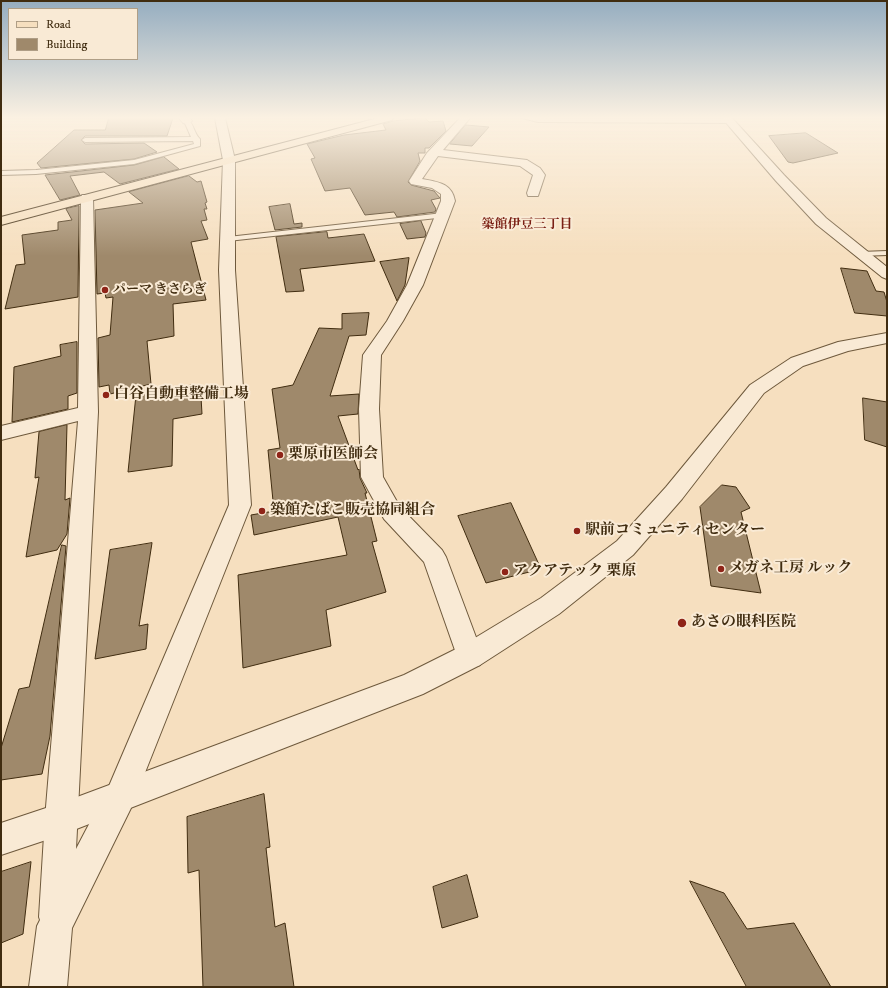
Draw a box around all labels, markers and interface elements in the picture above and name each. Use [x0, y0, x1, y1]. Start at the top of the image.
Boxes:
legend [8, 8, 138, 60]
text: Road [46, 17, 71, 32]
text: Building [46, 37, 87, 52]
district label: 築館伊豆三丁目 [482, 217, 572, 233]
place label: パーマ きさらぎ [113, 282, 207, 298]
marker: パーマ きさらぎ [100, 285, 110, 295]
place label: 白谷自動車整備工場 [114, 386, 249, 404]
marker: 白谷自動車整備工場 [101, 390, 111, 400]
place label: 栗原市医師会 [288, 446, 378, 464]
marker: 栗原市医師会 [275, 450, 285, 460]
place label: 築館たばこ販売協同組合 [270, 502, 435, 520]
marker: 築館たばこ販売協同組合 [257, 506, 267, 516]
place label: 駅前コミュニティセンター [585, 522, 765, 540]
marker: 駅前コミュニティセンター [572, 526, 582, 536]
place label: メガネ工房 ルック [729, 560, 852, 578]
place label: アクアテック 栗原 [513, 563, 636, 581]
marker: メガネ工房 ルック [716, 564, 726, 574]
marker: アクアテック 栗原 [500, 567, 510, 577]
place label: あさの眼科医院 [691, 614, 796, 632]
marker: あさの眼科医院 [676, 617, 688, 629]

